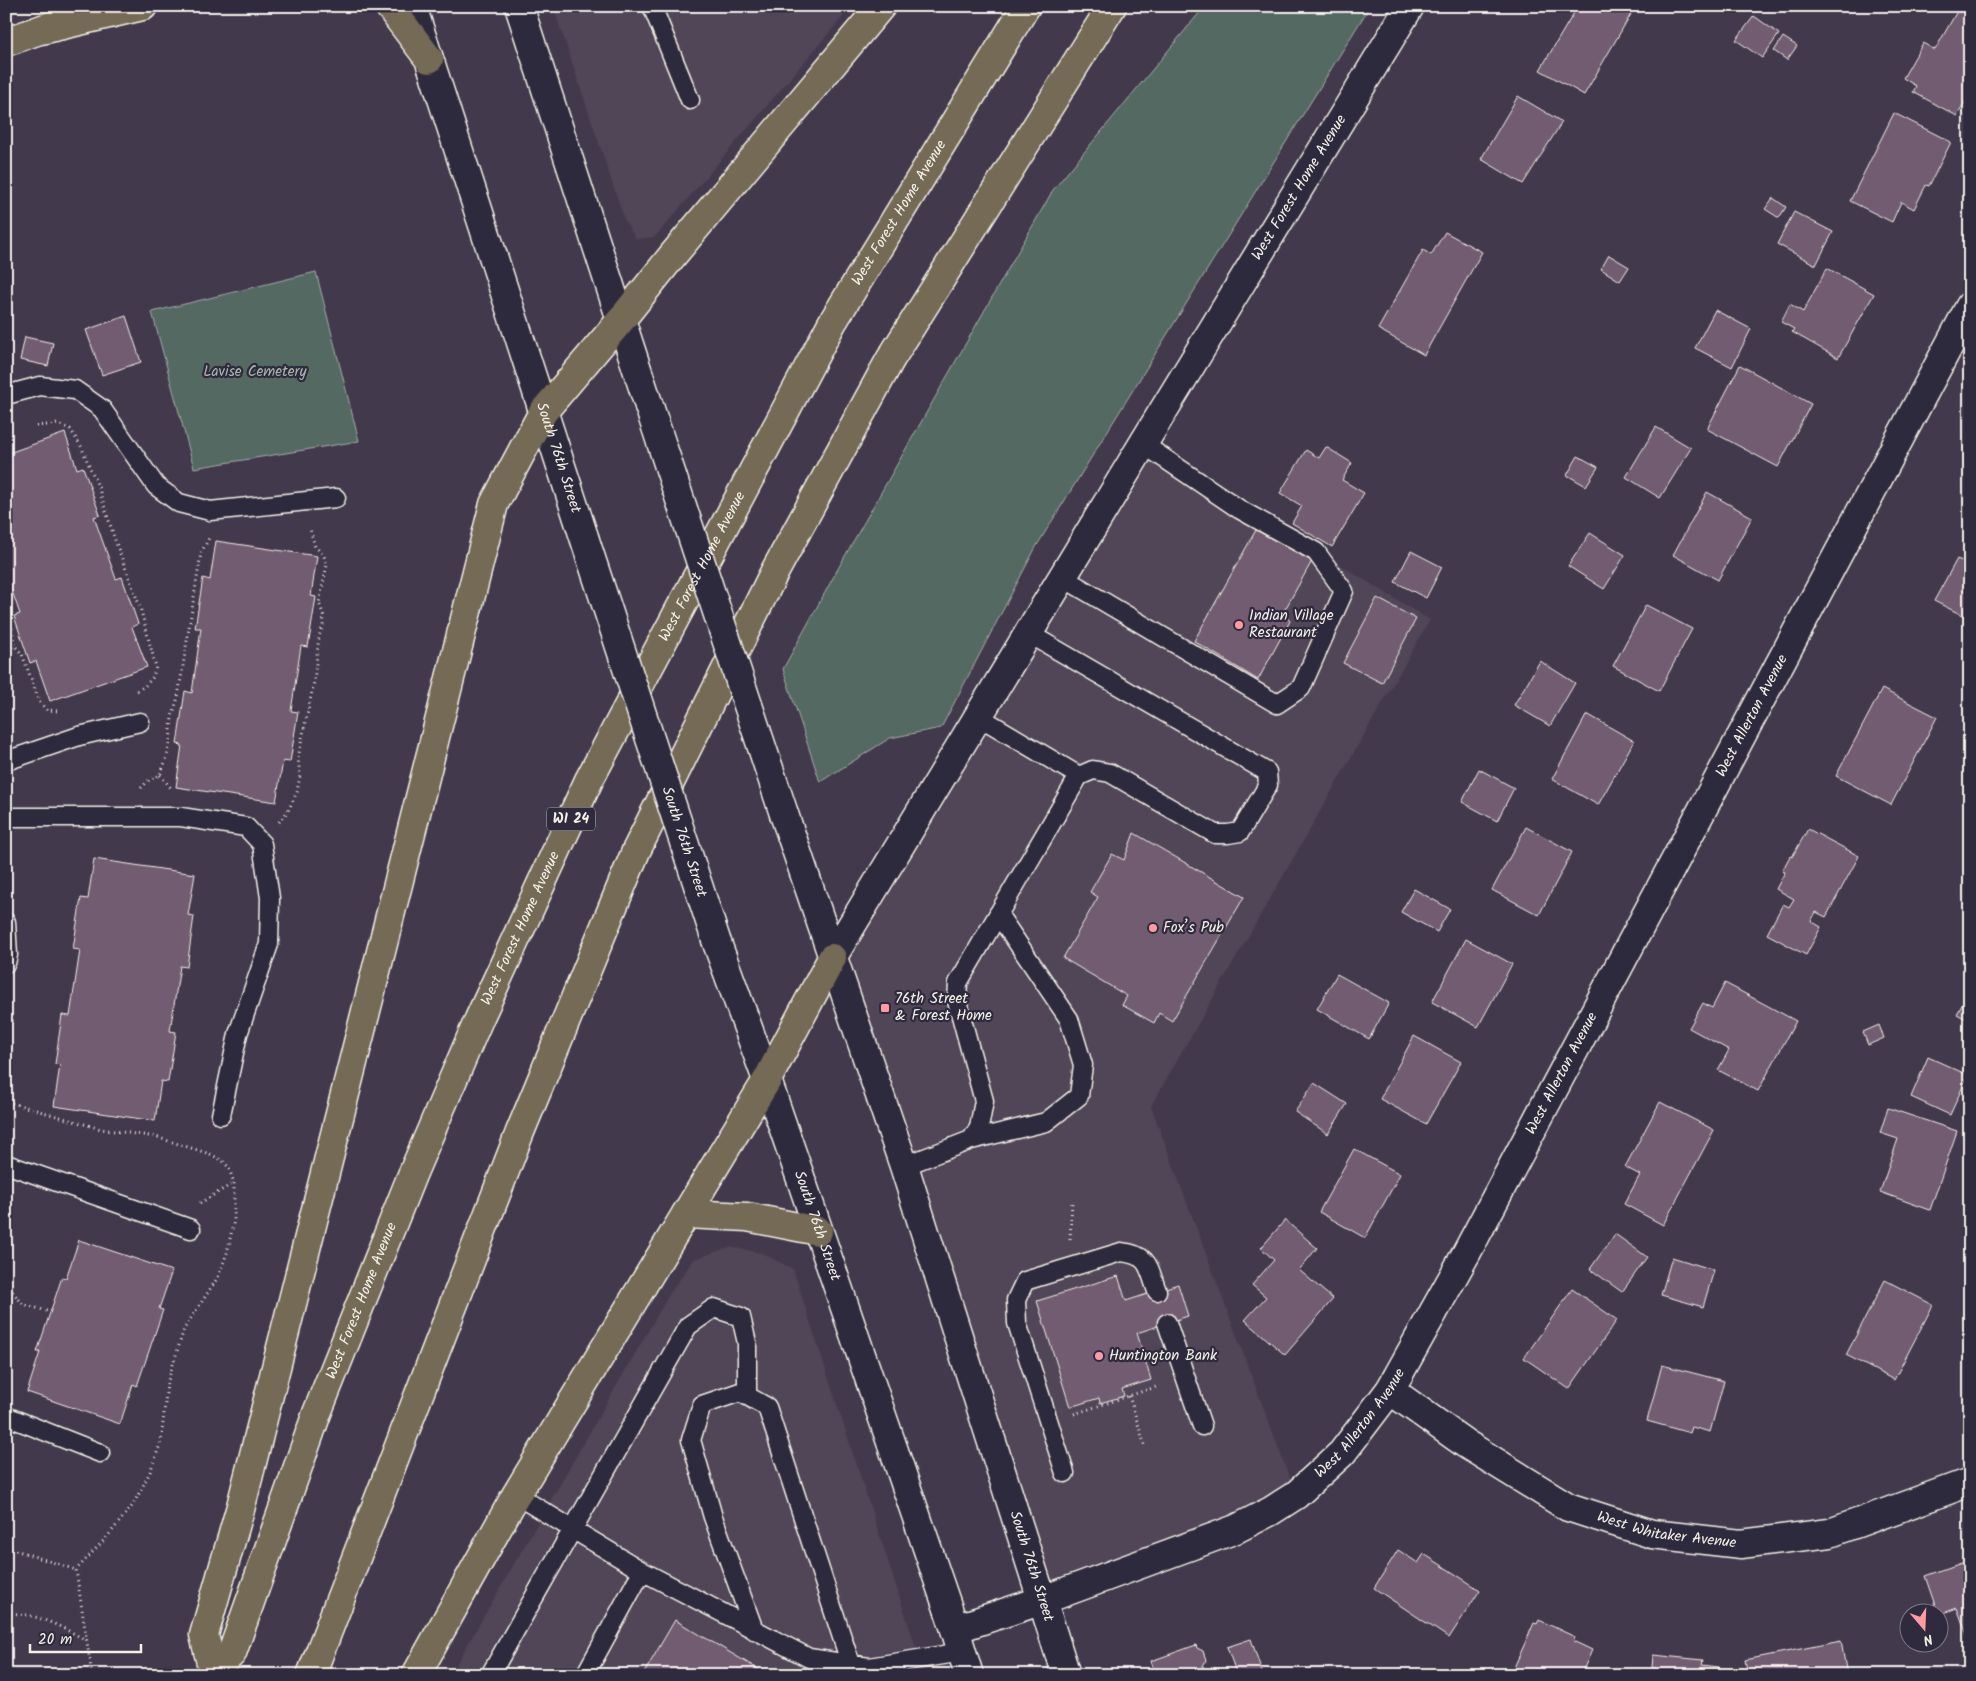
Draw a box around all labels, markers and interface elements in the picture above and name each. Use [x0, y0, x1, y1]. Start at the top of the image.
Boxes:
street label: West Forest Home Avenue [1246, 110, 1353, 265]
street label: West Forest Home Avenue [845, 135, 953, 290]
park label: Lavise Cemetery [203, 360, 308, 384]
street label: South 76th Street [529, 399, 588, 517]
street label: West Forest Home Avenue [653, 487, 752, 646]
place label: Indian Village Restaurant [1249, 604, 1334, 645]
marker: Indian Village Restaurant [1233, 619, 1245, 631]
street label: West Allerton Avenue [1710, 650, 1795, 782]
street label: South 76th Street [655, 784, 713, 901]
road number: WI 24 [547, 808, 595, 831]
street label: West Forest Home Avenue [475, 847, 567, 1009]
place label: Fox’s Pub [1163, 916, 1224, 940]
marker: Fox’s Pub [1147, 922, 1159, 934]
place label: 76th Street & Forest Home [895, 987, 992, 1028]
marker: 76th Street & Forest Home [879, 1002, 891, 1014]
street label: West Allerton Avenue [1519, 1008, 1604, 1139]
street label: South 76th Street [787, 1168, 847, 1284]
street label: West Forest Home Avenue [320, 1219, 404, 1383]
place label: Huntington Bank [1109, 1344, 1218, 1368]
marker: Huntington Bank [1093, 1350, 1105, 1362]
street label: West Allerton Avenue [1309, 1364, 1412, 1484]
street label: West Whitaker Avenue [1594, 1505, 1738, 1555]
street label: South 76th Street [1003, 1508, 1060, 1625]
north arrow [1898, 1604, 1948, 1654]
scale bar [30, 1621, 141, 1653]
text: 20 m [38, 1628, 72, 1652]
text: N [1920, 1628, 1936, 1651]

